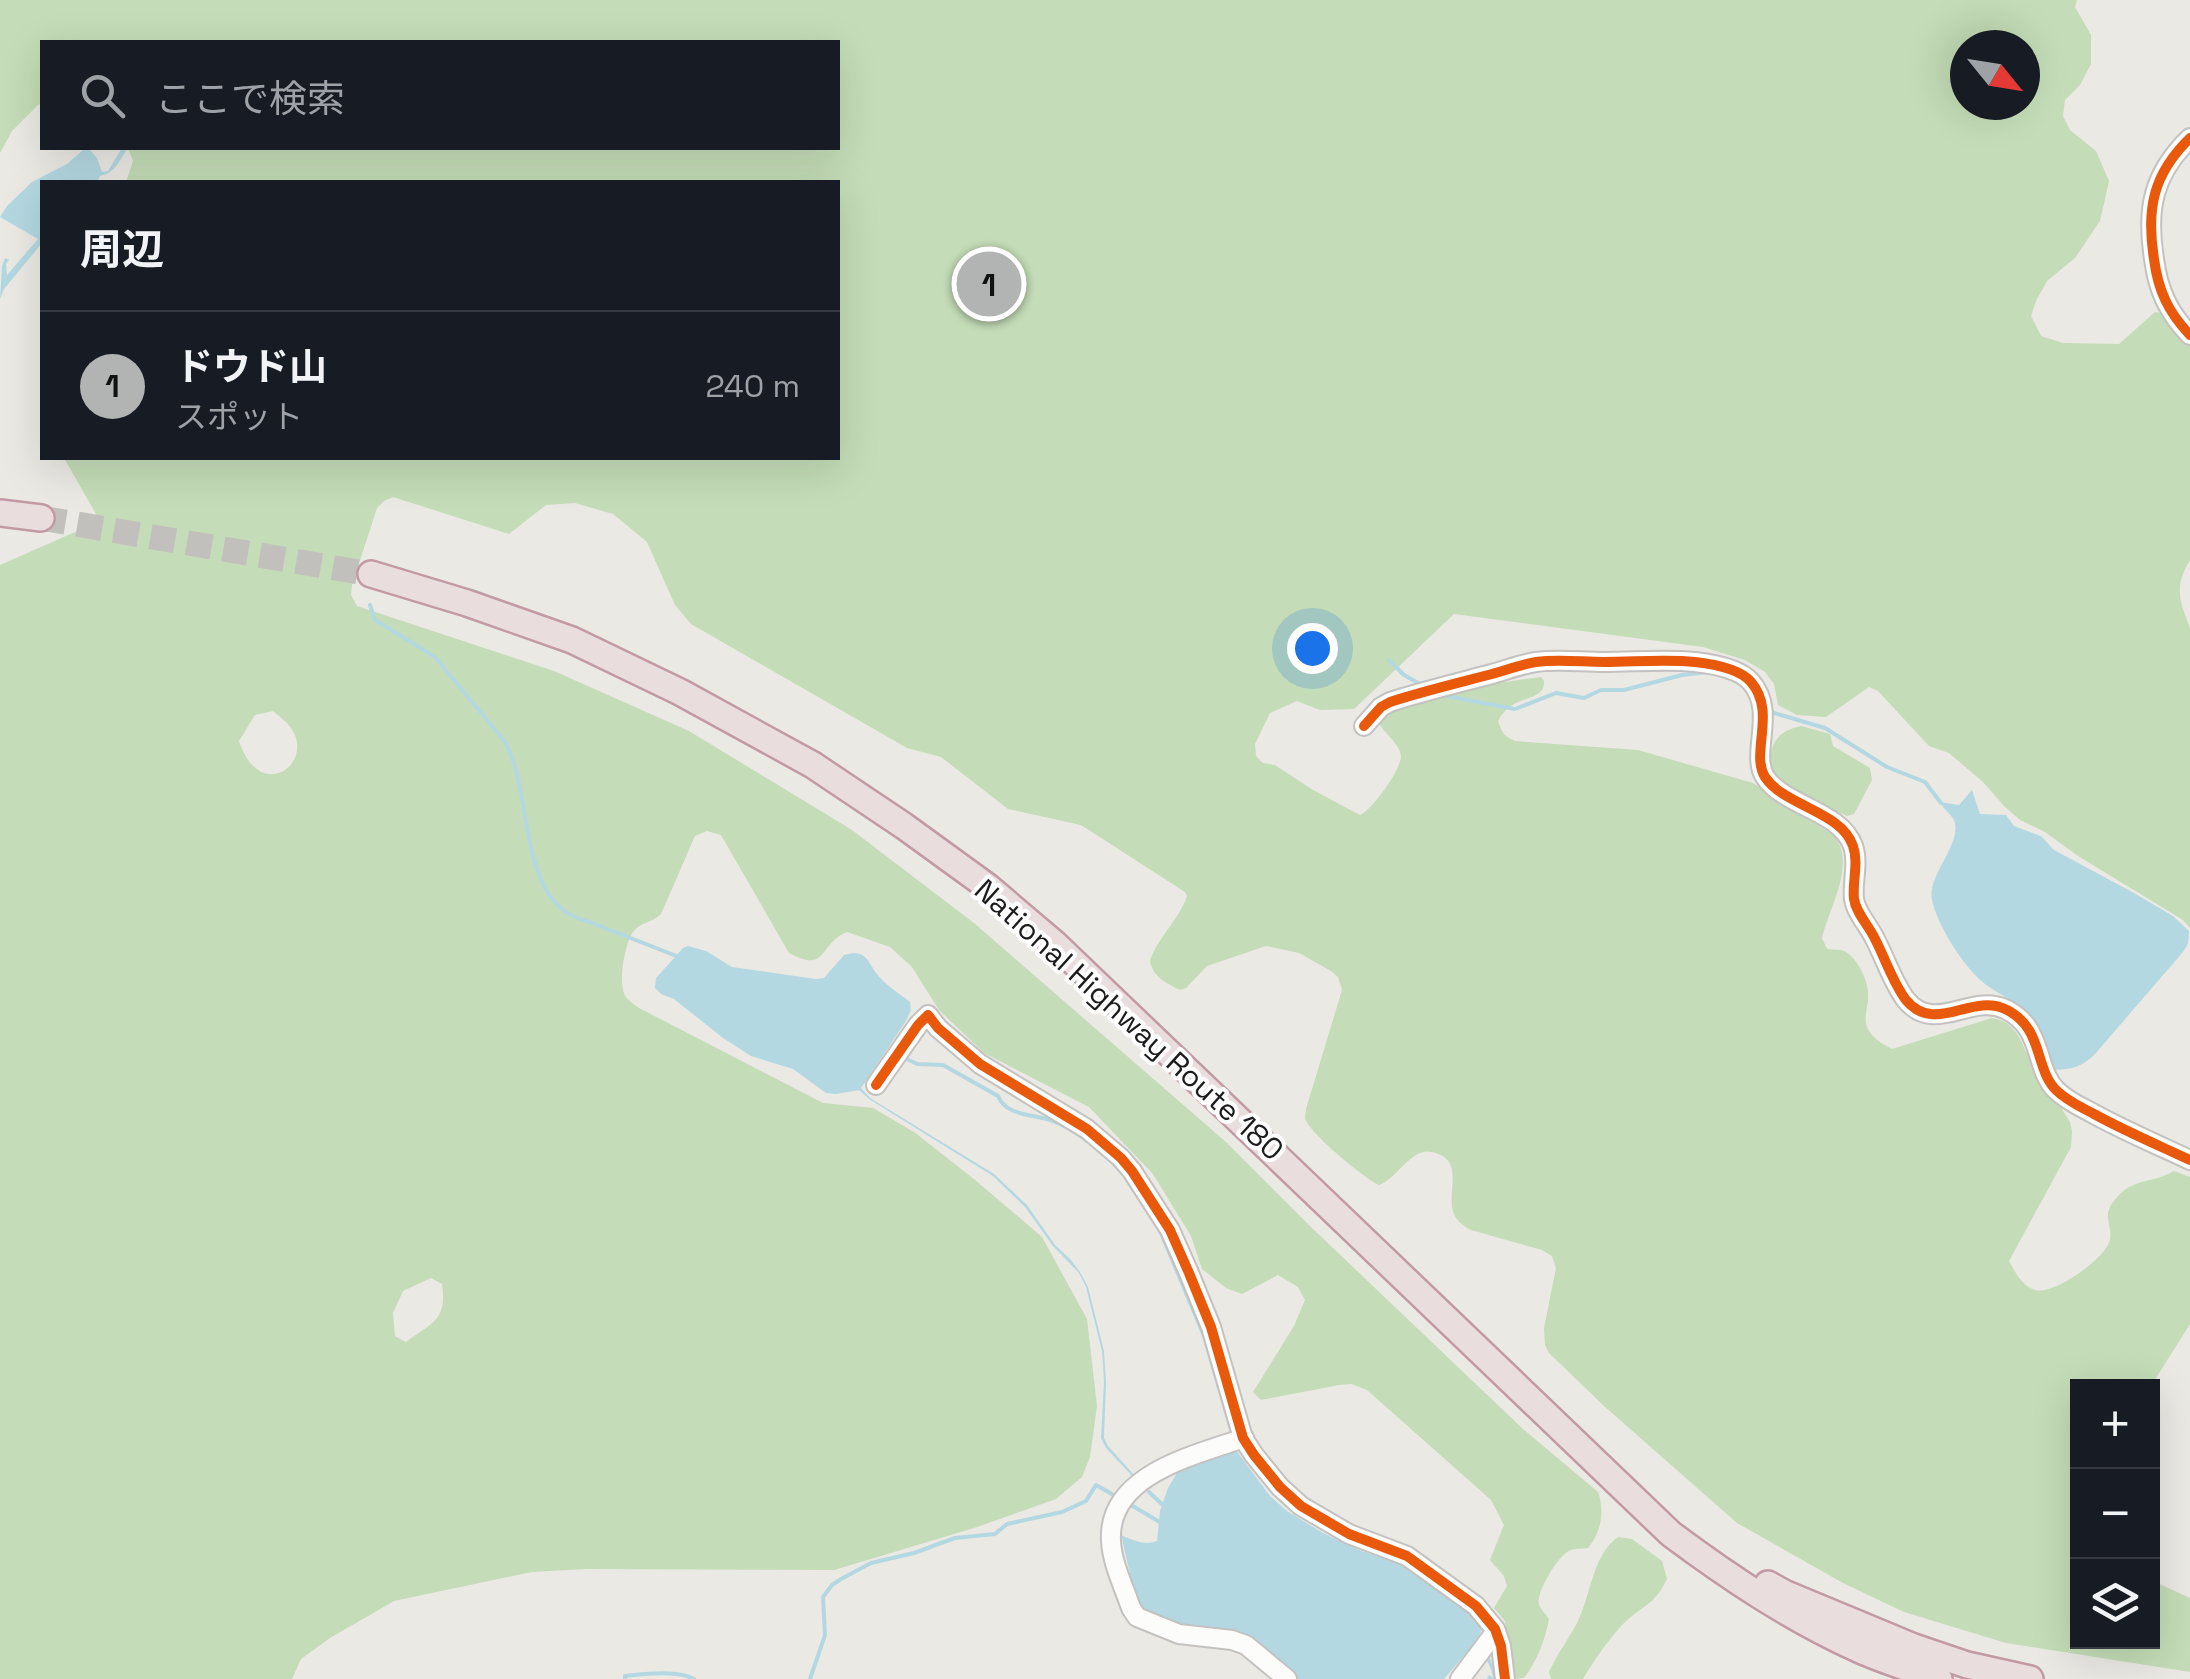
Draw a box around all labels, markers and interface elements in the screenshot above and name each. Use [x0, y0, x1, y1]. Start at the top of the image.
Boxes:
north arrow [1950, 30, 2040, 120]
search box [40, 40, 840, 150]
icon: search [75, 68, 130, 123]
text: ここで検索 [155, 75, 345, 123]
text: 周辺 [80, 223, 164, 276]
pin: 1 [956, 246, 1022, 322]
text: ドウド山 [175, 343, 327, 391]
text: 1 [105, 366, 120, 406]
text: 240 m [705, 366, 800, 406]
text: スポット [175, 397, 303, 437]
your location [1287, 623, 1338, 674]
street label: National Highway Route 180 [967, 870, 1292, 1169]
map controls [2070, 1379, 2160, 1649]
button: + [2070, 1379, 2160, 1469]
button: − [2070, 1469, 2160, 1559]
button: layers [2070, 1559, 2160, 1649]

